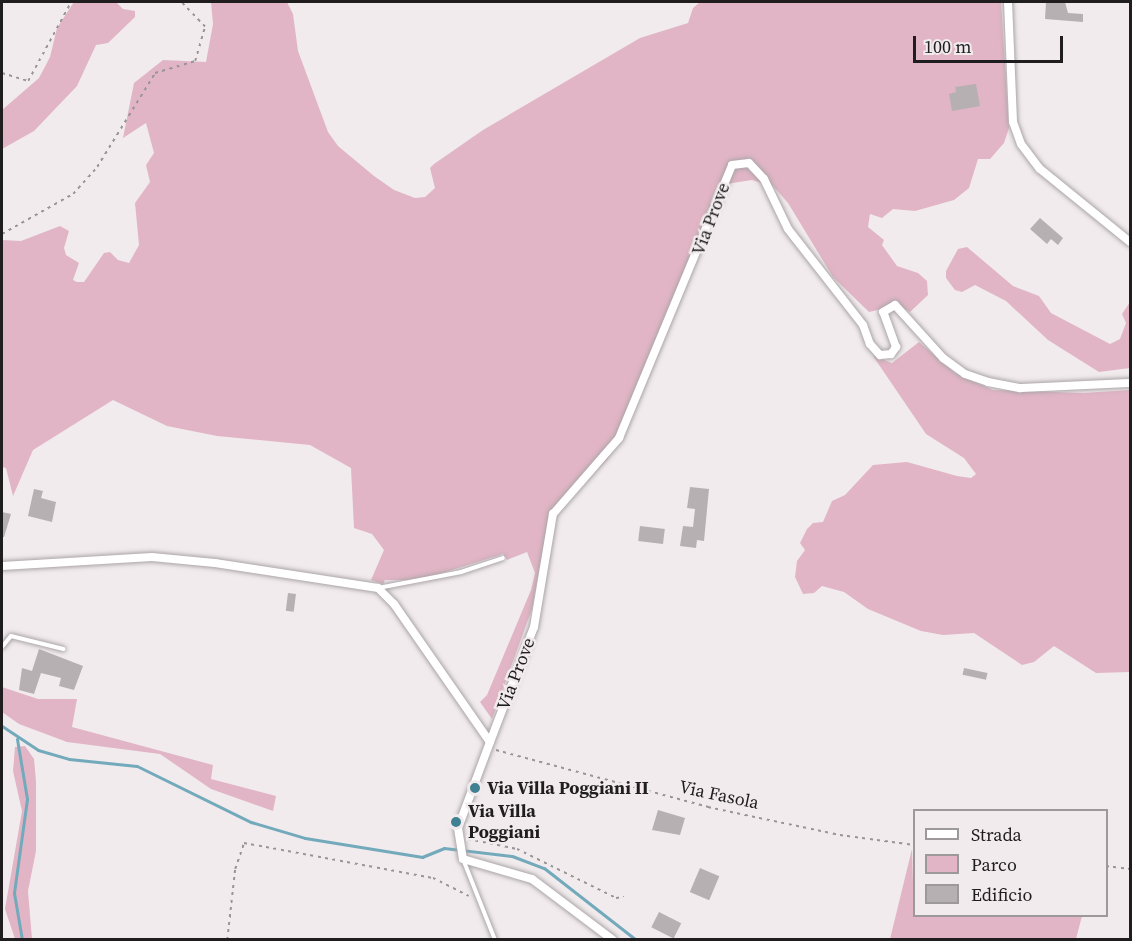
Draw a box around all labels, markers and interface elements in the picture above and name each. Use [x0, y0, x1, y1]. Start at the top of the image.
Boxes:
scale bar [916, 24, 1066, 62]
text: 100 m [924, 34, 971, 59]
street label: Via Prove [687, 180, 735, 258]
street label: Via Prove [492, 635, 540, 713]
street label: Via Fasola [677, 776, 761, 814]
place label: Via Villa Poggiani II [487, 777, 649, 799]
marker: Via Villa Poggiani II [468, 781, 482, 795]
place label: Via Villa Poggiani [468, 801, 540, 844]
legend [913, 809, 1108, 917]
marker: Via Villa Poggiani [449, 815, 463, 829]
text: Strada [971, 822, 1022, 847]
text: Parco [971, 852, 1017, 877]
text: Edificio [971, 882, 1032, 907]

